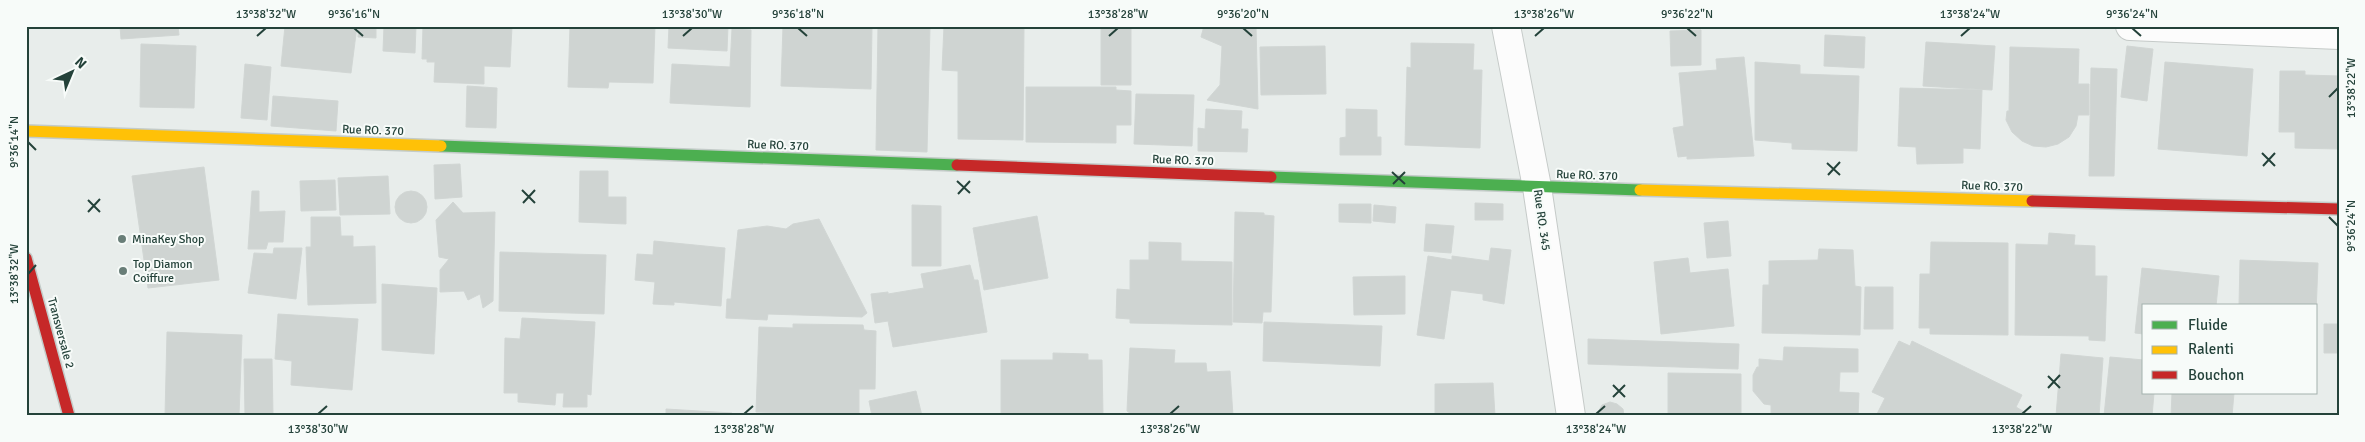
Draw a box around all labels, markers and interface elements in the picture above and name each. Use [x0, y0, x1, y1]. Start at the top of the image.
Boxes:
text: 13°38'32"W [236, 7, 296, 22]
text: 9°36'16"N [328, 7, 380, 22]
text: 13°38'30"W [662, 7, 722, 22]
text: 9°36'18"N [772, 7, 824, 22]
text: 13°38'28"W [1088, 7, 1148, 22]
text: 9°36'20"N [1217, 7, 1269, 22]
text: 13°38'26"W [1514, 7, 1574, 22]
text: 9°36'22"N [1661, 7, 1713, 22]
text: 13°38'24"W [1940, 7, 2000, 22]
text: 9°36'24"N [2106, 7, 2158, 22]
north arrow [48, 48, 98, 98]
text: N [71, 54, 90, 73]
text: 13°38'22"W [2344, 58, 2359, 118]
text: 9°36'14"N [7, 116, 22, 168]
street label: Rue RO. 370 [342, 122, 404, 139]
street label: Rue RO. 370 [747, 137, 809, 154]
street label: Rue RO. 370 [1152, 152, 1214, 169]
street label: Rue RO. 370 [1556, 167, 1618, 184]
street label: Rue RO. 370 [1961, 178, 2023, 195]
street label: Rue RO. 345 [1530, 188, 1553, 252]
text: 9°36'24"N [2344, 200, 2359, 252]
place label: MinaKey Shop [132, 232, 204, 247]
marker: MinaKey Shop [116, 233, 128, 245]
text: 13°38'32"W [7, 244, 22, 304]
place label: Top Diamon Coiffure [133, 257, 193, 286]
marker: Top Diamon Coiffure [117, 265, 129, 277]
street label: Transversale 2 [44, 296, 77, 370]
legend [2142, 304, 2318, 394]
text: Fluide [2188, 316, 2228, 334]
text: Ralenti [2188, 340, 2234, 358]
text: Bouchon [2188, 366, 2244, 384]
text: 13°38'30"W [288, 422, 348, 437]
text: 13°38'28"W [714, 422, 774, 437]
text: 13°38'26"W [1140, 422, 1200, 437]
text: 13°38'24"W [1566, 422, 1626, 437]
text: 13°38'22"W [1992, 422, 2052, 437]

